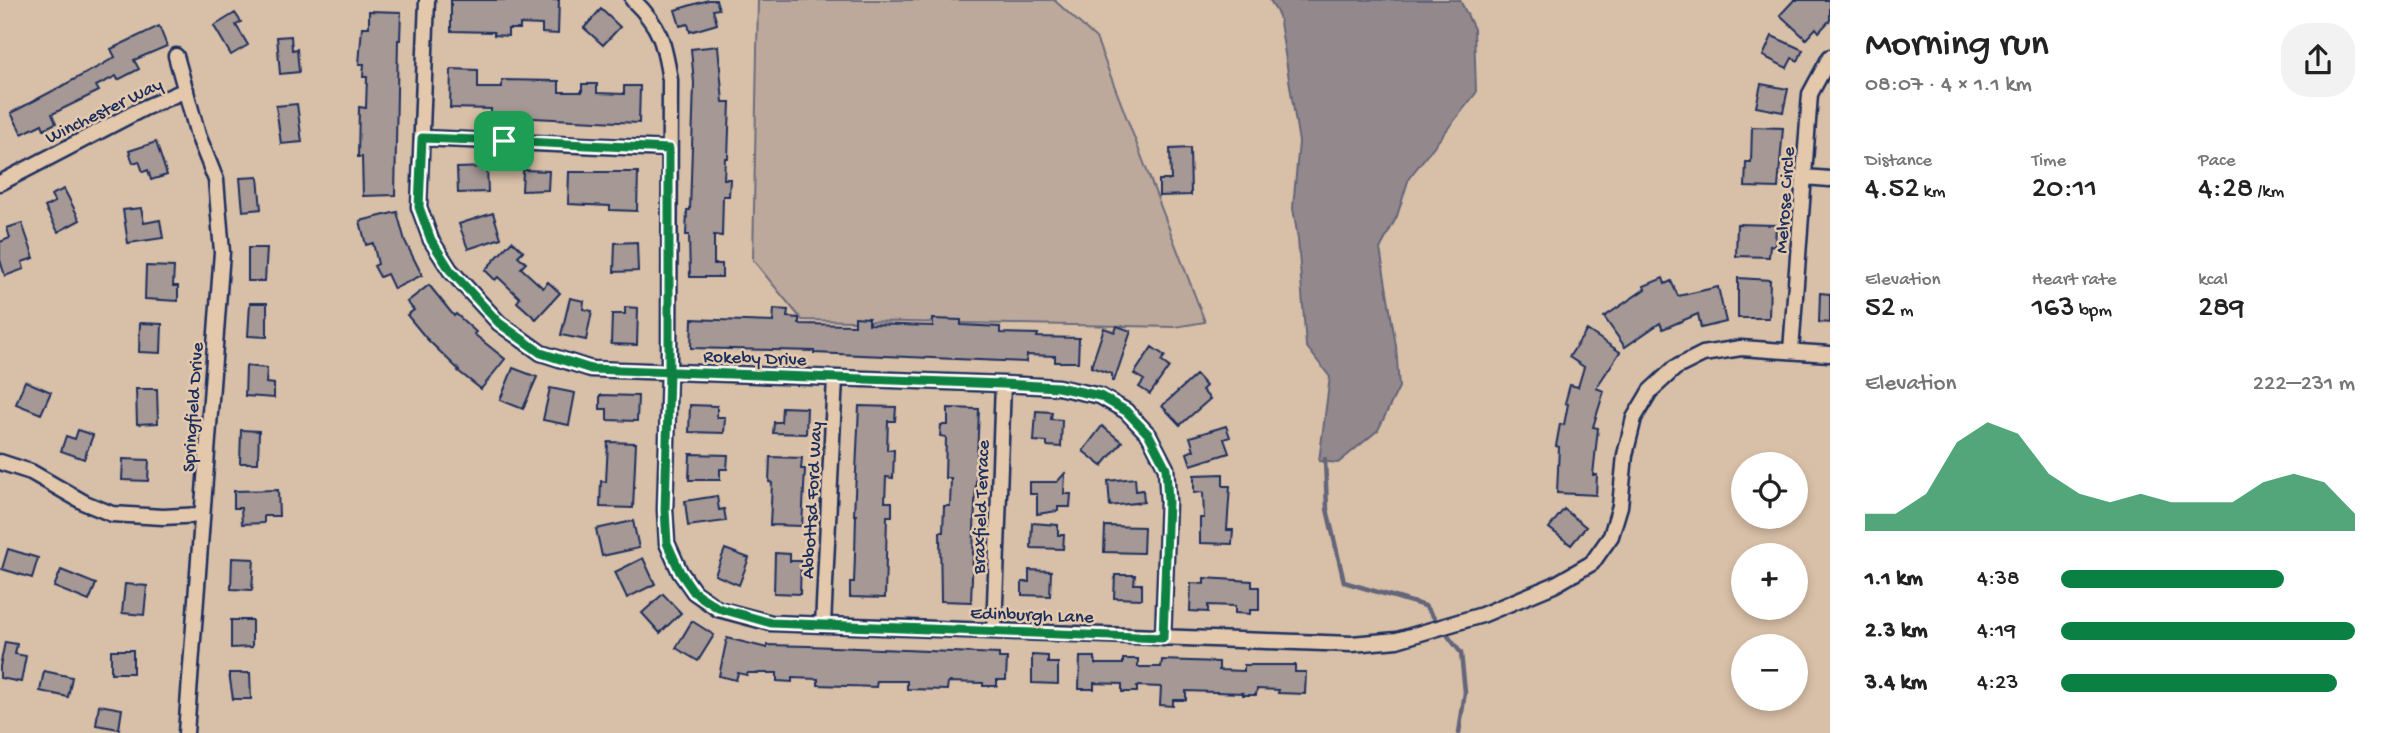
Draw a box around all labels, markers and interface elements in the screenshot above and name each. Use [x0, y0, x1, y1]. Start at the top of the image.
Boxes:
button: share [2281, 23, 2355, 97]
text: Morning run [1865, 24, 2049, 68]
text: 08:07 · 4 × 1.1 km [1865, 72, 2032, 99]
street label: Winchester Way [42, 74, 167, 150]
pin [474, 111, 534, 171]
icon: arrive [485, 122, 523, 160]
street label: Melrose Circle [1771, 146, 1802, 254]
text: Distance [1865, 150, 1932, 173]
text: Time [2032, 150, 2066, 173]
text: Pace [2198, 150, 2236, 173]
text: 4.52 [1865, 173, 1919, 208]
text: 20:11 [2032, 173, 2097, 208]
text: 4:28 [2198, 173, 2253, 208]
text: km [1919, 181, 1946, 204]
text: /km [2253, 181, 2284, 204]
text: Elevation [1865, 269, 1941, 292]
text: Heart rate [2032, 269, 2117, 292]
text: kcal [2198, 269, 2228, 292]
text: 52 [1865, 292, 1895, 327]
text: 163 [2032, 292, 2075, 327]
text: 289 [2198, 292, 2245, 327]
text: m [1895, 300, 1913, 323]
text: bpm [2075, 300, 2112, 323]
street label: Springfield Drive [178, 342, 211, 473]
street label: Rokeby Drive [703, 346, 807, 373]
text: Elevation [1865, 371, 1956, 398]
text: 222–231 m [2253, 371, 2355, 398]
street label: Abbottsd Ford Way [798, 420, 829, 579]
street label: Braxfield Terrace [969, 440, 996, 575]
map controls [1731, 452, 1808, 711]
button: locate [1731, 452, 1808, 529]
button: + [1731, 543, 1808, 620]
text: 1.1 km [1865, 566, 1923, 593]
text: 4:38 [1977, 566, 2020, 593]
street label: Edinburgh Lane [970, 603, 1094, 630]
text: 2.3 km [1865, 618, 1927, 645]
text: 4:19 [1977, 618, 2016, 645]
button: − [1731, 634, 1808, 711]
text: 3.4 km [1865, 670, 1927, 697]
text: 4:23 [1977, 670, 2018, 697]

